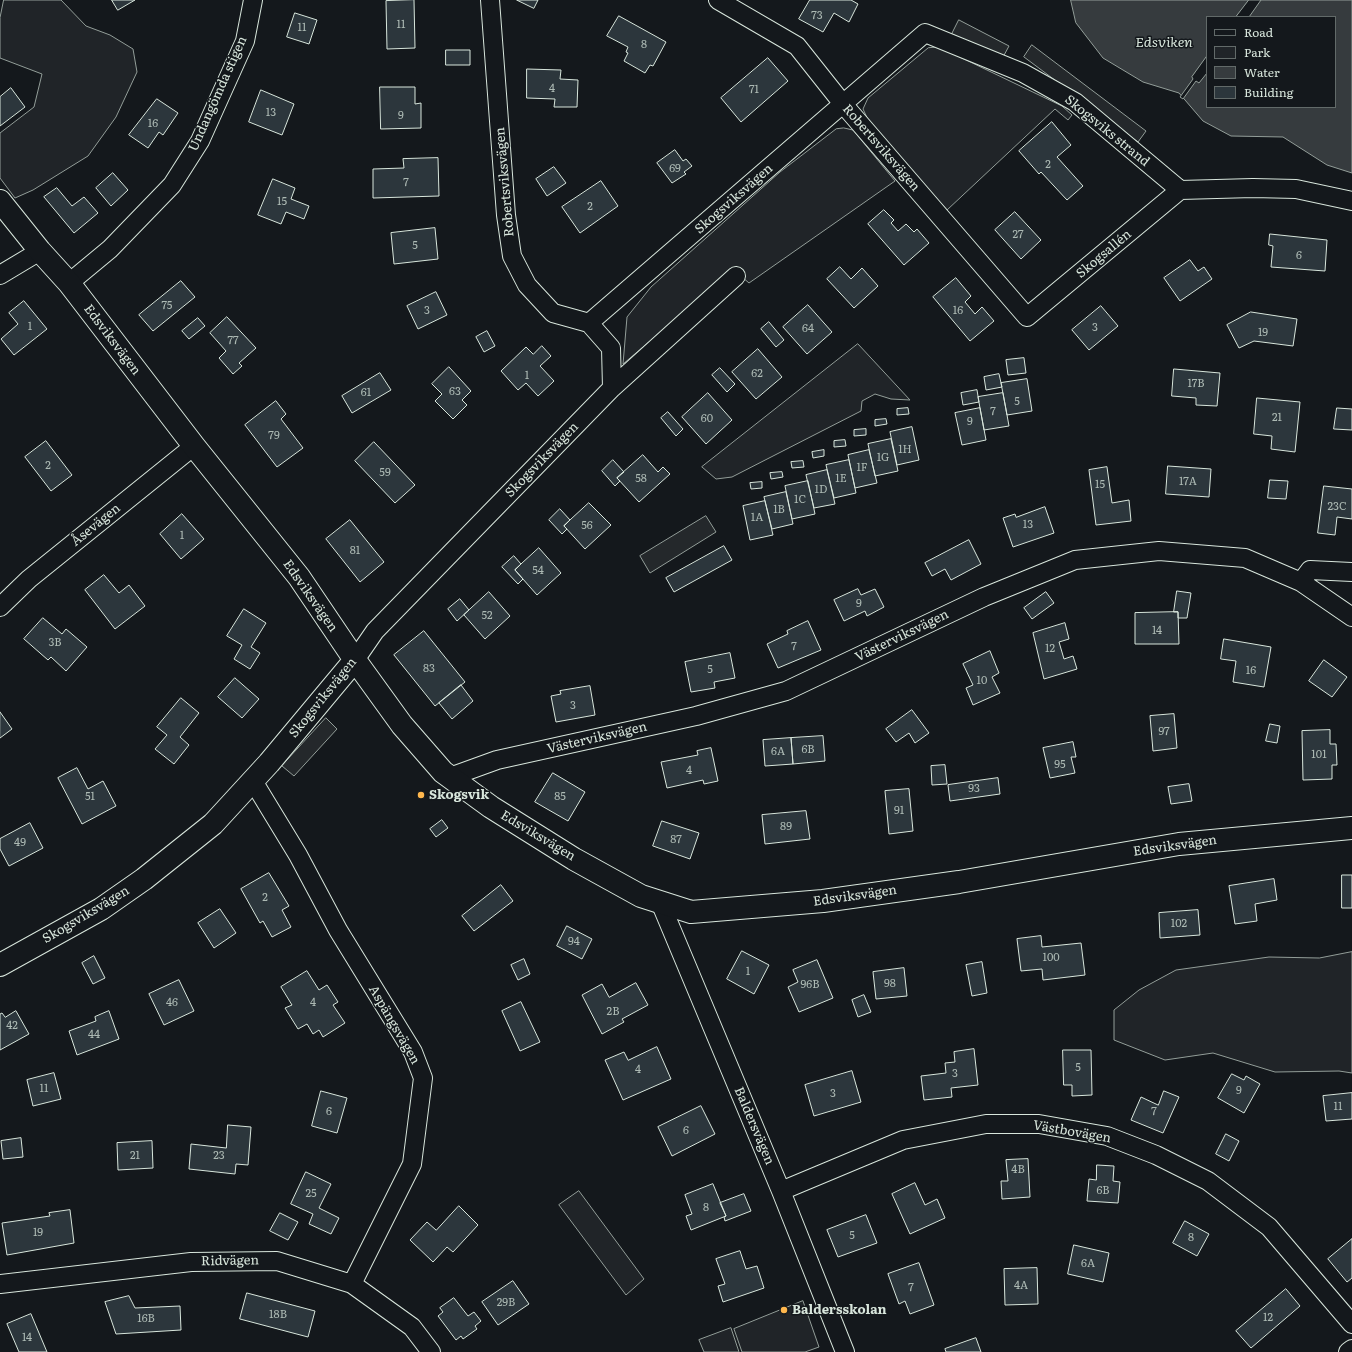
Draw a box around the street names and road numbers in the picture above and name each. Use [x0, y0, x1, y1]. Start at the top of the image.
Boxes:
street label: Undangömda stigen [186, 34, 250, 154]
street label: Skogsviks strand [1061, 92, 1153, 170]
street label: Robertsviksvägen [839, 101, 923, 195]
street label: Robertsviksvägen [492, 127, 518, 237]
street label: Skogsviksvägen [692, 161, 776, 237]
street label: Skogsallén [1073, 227, 1135, 281]
street label: Edsviksvägen [80, 302, 144, 378]
street label: Skogsviksvägen [502, 419, 582, 501]
street label: Åsevägen [68, 500, 124, 550]
street label: Edsviksvägen [279, 557, 341, 635]
street label: Västerviksvägen [853, 607, 951, 665]
street label: Skogsviksvägen [286, 655, 360, 741]
street label: Västerviksvägen [546, 719, 648, 757]
street label: Edsviksvägen [498, 808, 578, 864]
street label: Edsviksvägen [1132, 832, 1218, 860]
street label: Edsviksvägen [812, 882, 898, 910]
street label: Skogsviksvägen [40, 883, 132, 947]
street label: Aspängsvägen [365, 983, 423, 1067]
street label: Baldersvägen [731, 1085, 777, 1167]
street label: Västbovägen [1032, 1117, 1112, 1147]
street label: Ridvägen [201, 1253, 259, 1269]

